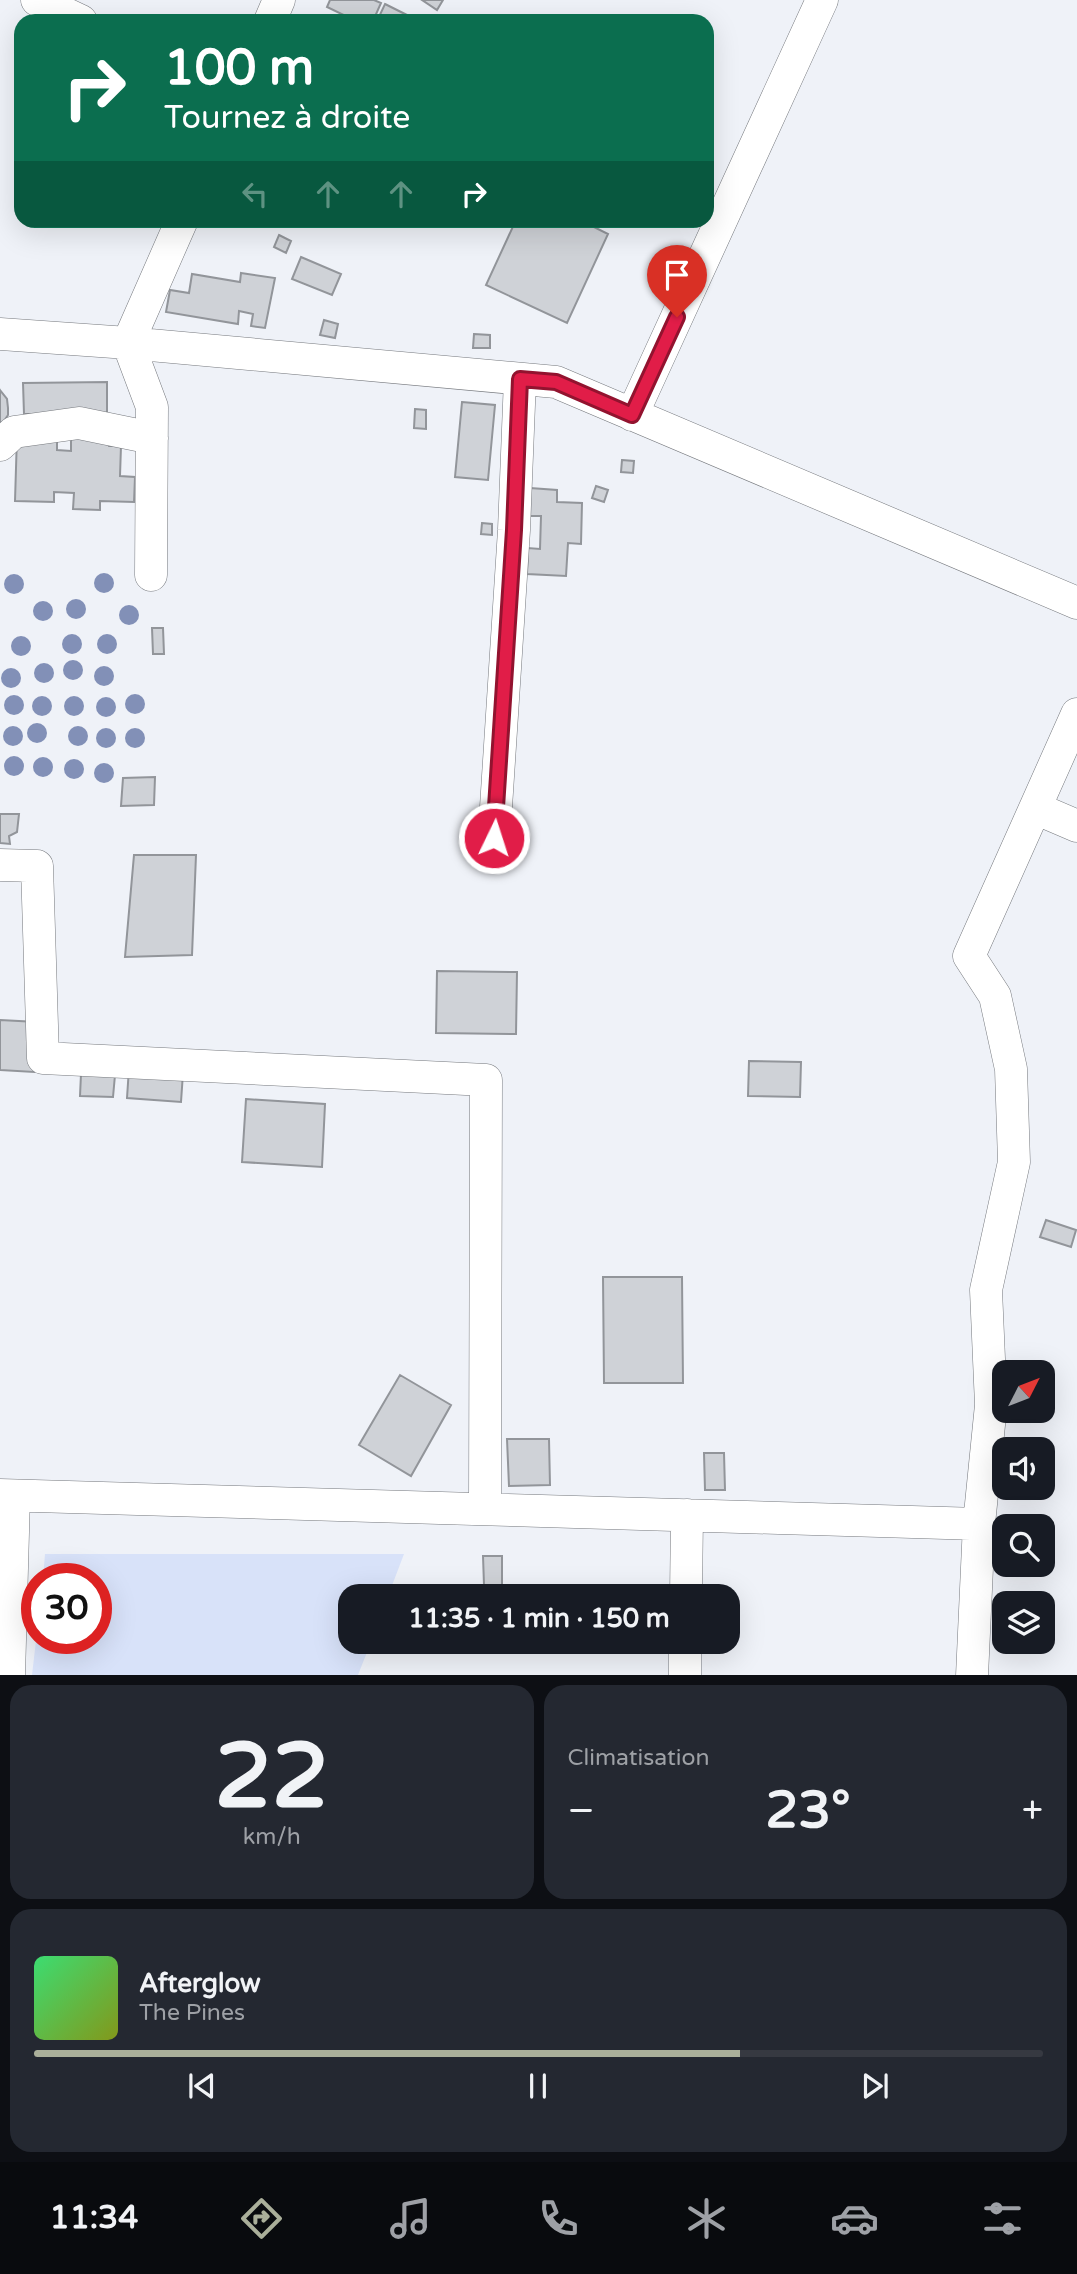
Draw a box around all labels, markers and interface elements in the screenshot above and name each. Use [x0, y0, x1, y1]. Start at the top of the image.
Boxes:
text: 100 m [164, 39, 314, 98]
icon: right [49, 42, 140, 133]
text: Tournez à droite [164, 99, 410, 137]
icon: left [236, 175, 274, 213]
icon: ahead [309, 175, 347, 213]
icon: ahead [382, 175, 420, 213]
icon: right [455, 175, 493, 213]
pin [647, 245, 707, 317]
icon: arrive [658, 256, 696, 294]
position arrow [457, 801, 531, 875]
north arrow [992, 1360, 1055, 1423]
map controls [992, 1360, 1055, 1654]
button: sound [992, 1437, 1055, 1500]
button: search [992, 1514, 1055, 1577]
speed limit sign: 30 [21, 1563, 112, 1654]
button: layers [992, 1591, 1055, 1654]
text: 11:35 · 1 min · 150 m [408, 1603, 670, 1634]
text: 22 [215, 1722, 329, 1832]
text: Climatisation [568, 1744, 709, 1772]
text: 23° [766, 1779, 851, 1842]
text: − [568, 1788, 595, 1834]
text: + [1022, 1788, 1043, 1834]
text: km/h [243, 1823, 301, 1851]
text: Afterglow [139, 1968, 261, 1999]
text: The Pines [139, 1999, 245, 2027]
icon: previous [183, 2067, 221, 2105]
icon: pause [519, 2067, 557, 2105]
icon: next [856, 2067, 894, 2105]
icon: directions [237, 2194, 286, 2243]
icon: music [386, 2194, 435, 2243]
icon: phone [534, 2194, 583, 2243]
icon: climate [682, 2194, 731, 2243]
icon: car [830, 2194, 879, 2243]
icon: filters [978, 2194, 1027, 2243]
text: 11:34 [50, 2199, 138, 2237]

